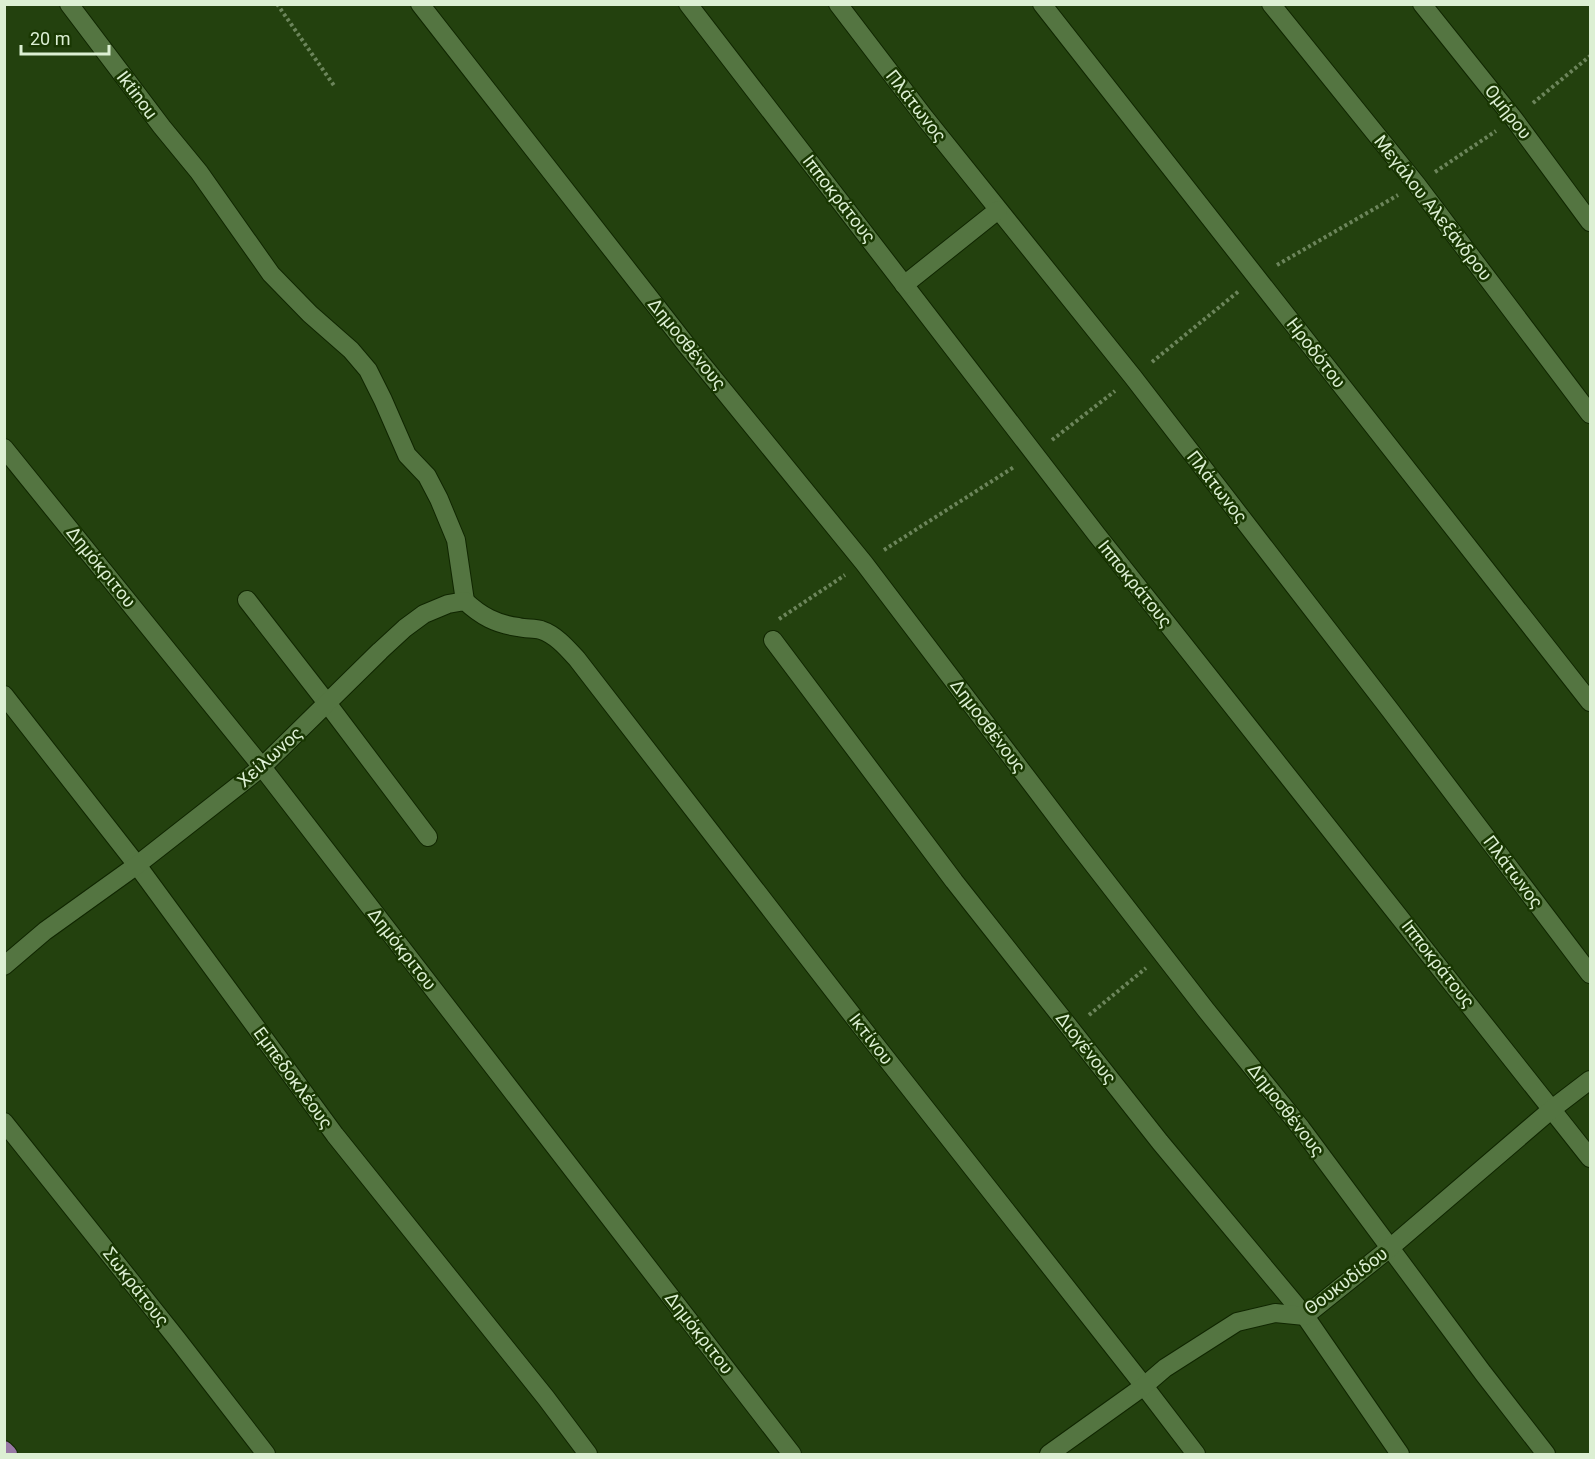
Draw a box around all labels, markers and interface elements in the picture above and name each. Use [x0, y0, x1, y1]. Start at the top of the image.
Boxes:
scale bar [21, 18, 110, 56]
text: 20 m [30, 28, 70, 49]
street label: Πλάτωνος [882, 65, 951, 146]
street label: Iktinou [113, 67, 162, 123]
street label: Ομήρου [1481, 80, 1536, 143]
street label: Μεγάλου Αλεξάνδρου [1370, 131, 1497, 285]
street label: Ιπποκράτους [798, 150, 880, 247]
street label: Δημοσθένους [644, 294, 731, 394]
street label: Ηροδότου [1283, 314, 1350, 392]
street label: Πλάτωνος [1183, 446, 1252, 527]
street label: Δημόκριτου [62, 522, 140, 611]
street label: Ιπποκράτους [1094, 536, 1177, 631]
street label: Δημοσθένους [946, 675, 1030, 777]
street label: Χείλωνος [233, 722, 306, 791]
street label: Πλάτωνος [1479, 831, 1548, 912]
street label: Δημόκριτου [364, 904, 441, 994]
street label: Ιπποκράτους [1397, 915, 1479, 1012]
street label: Διογένους [1052, 1007, 1121, 1088]
street label: Ικτίνου [845, 1009, 898, 1068]
street label: Εμπεδοκλέους [249, 1023, 337, 1133]
street label: Δημοσθένους [1244, 1059, 1329, 1160]
street label: Σωκράτους [99, 1243, 174, 1330]
street label: Θουκυδίδου [1300, 1243, 1391, 1319]
street label: Δημόκριτου [661, 1288, 738, 1378]

